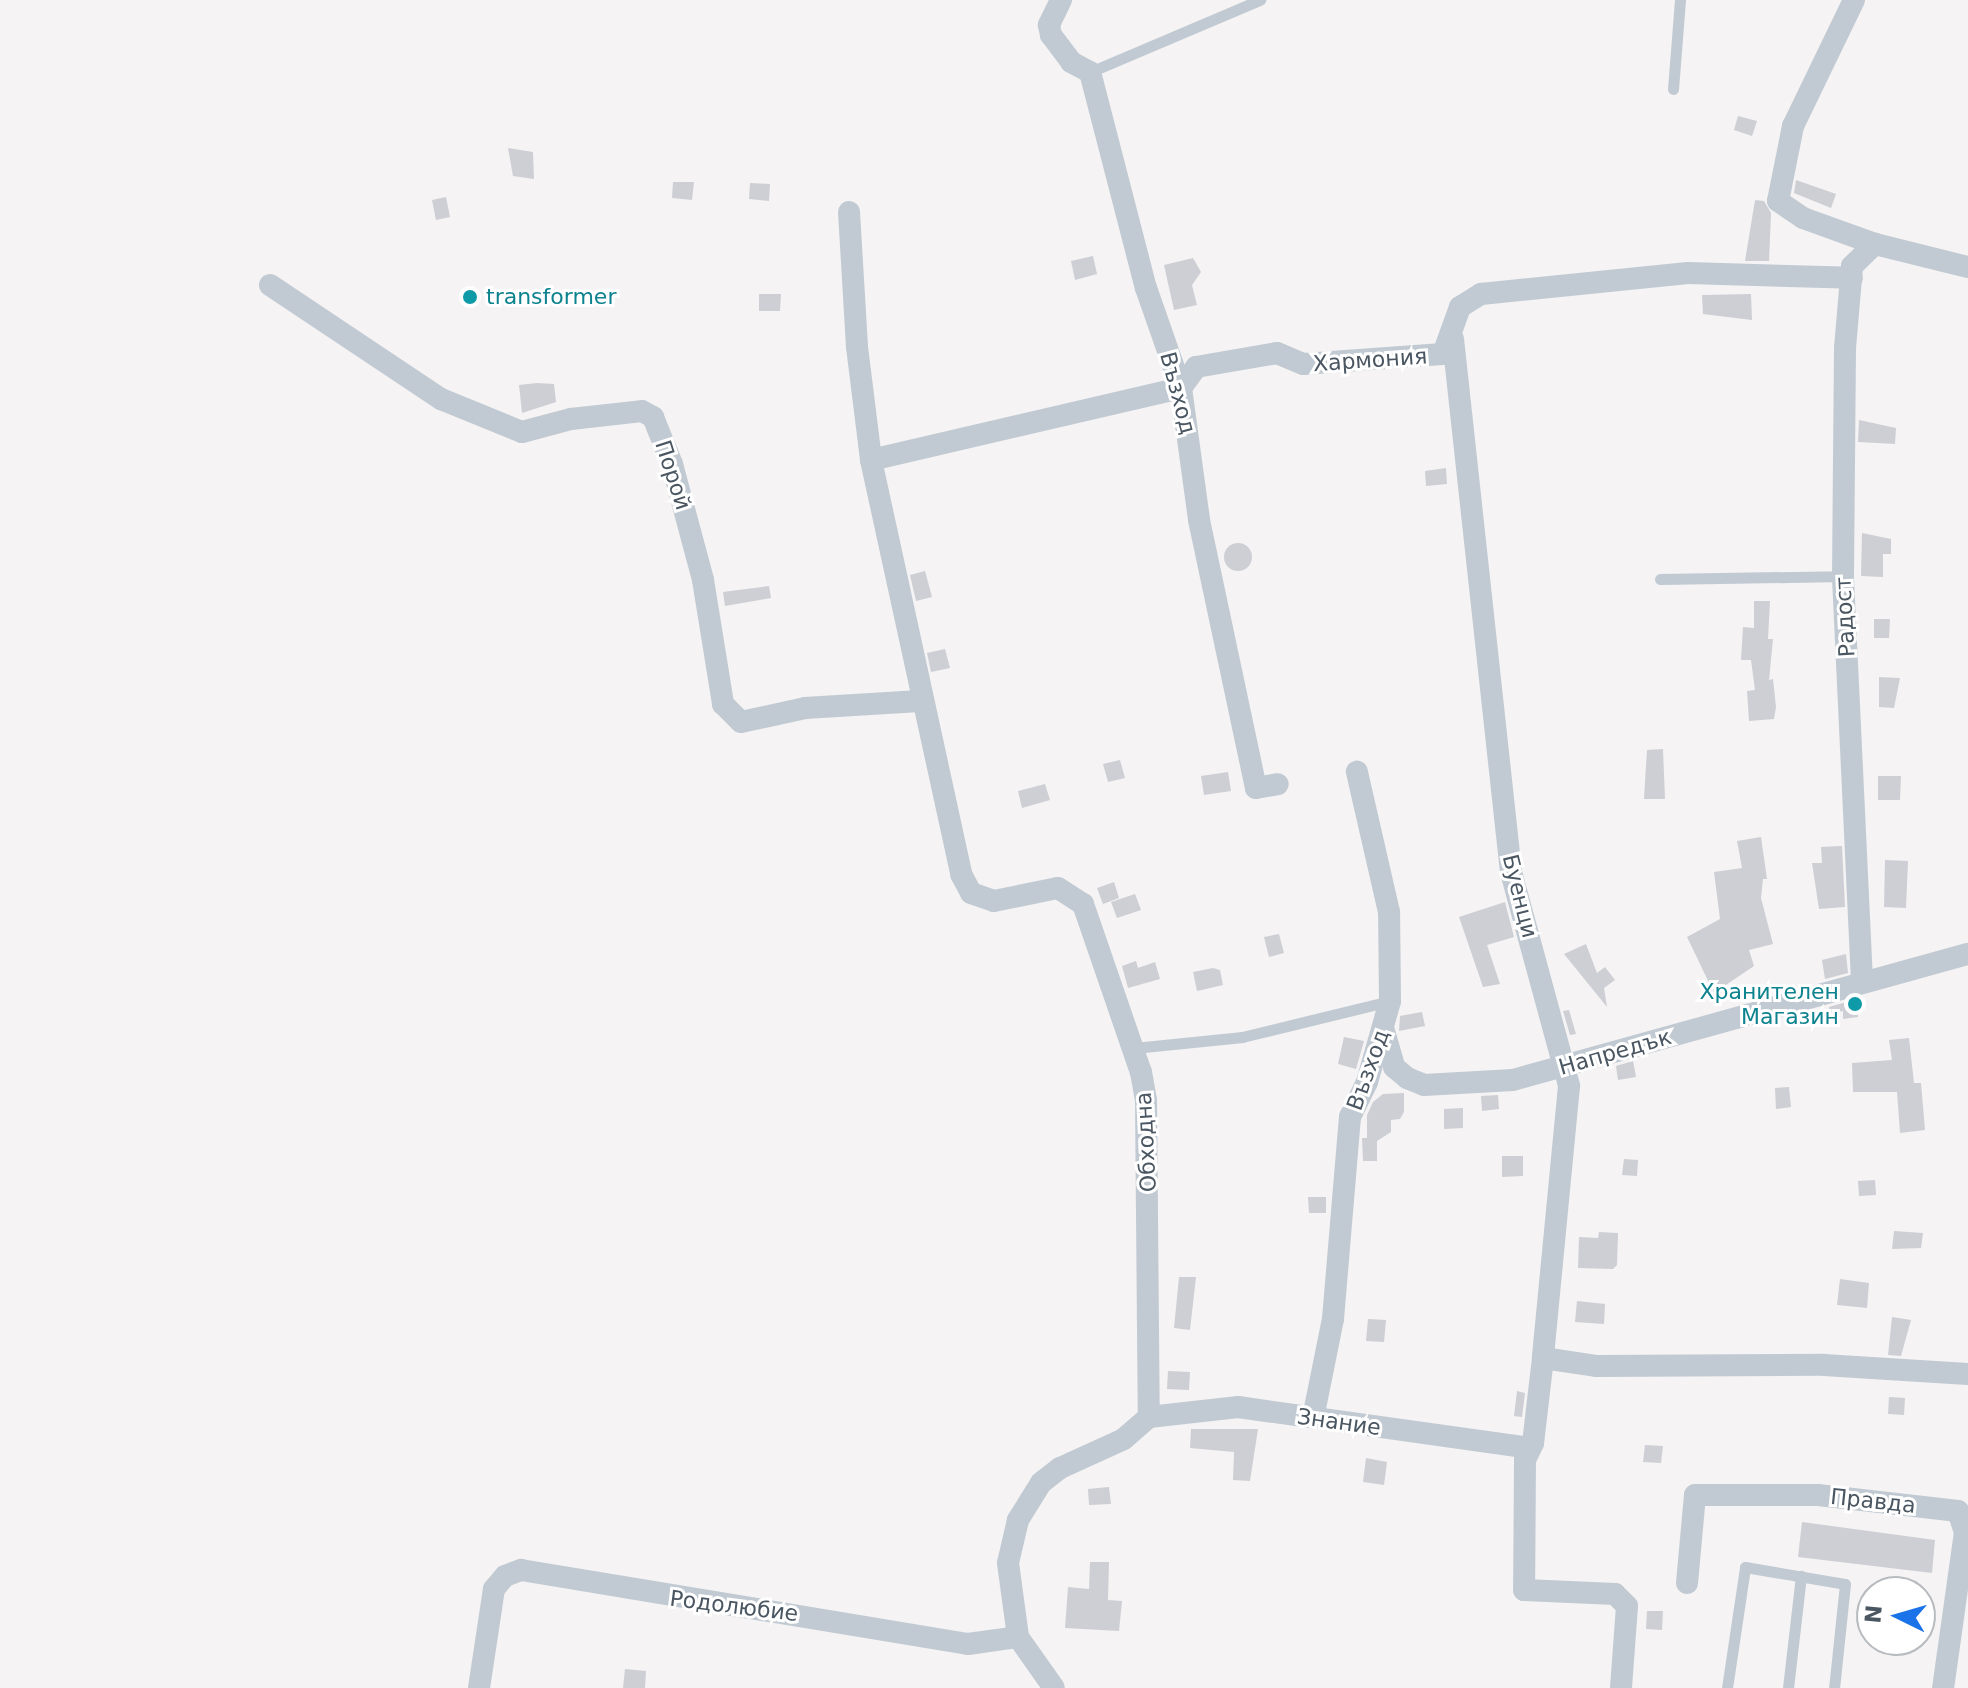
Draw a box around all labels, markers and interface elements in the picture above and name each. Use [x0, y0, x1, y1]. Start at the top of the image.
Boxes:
place label: transformer [486, 284, 616, 310]
marker: transformer [461, 288, 479, 306]
street label: Хармония [1312, 343, 1428, 377]
street label: Възход [1154, 349, 1202, 437]
street label: Порой [649, 437, 697, 513]
street label: Радост [1830, 576, 1860, 658]
street label: Буенци [1497, 851, 1543, 941]
place label: Хранителен Магазин [1699, 978, 1839, 1030]
marker: Хранителен Магазин [1846, 995, 1864, 1013]
street label: Напредък [1556, 1023, 1674, 1081]
street label: Възход [1341, 1026, 1395, 1114]
street label: Обходна [1130, 1091, 1162, 1193]
street label: Знание [1295, 1403, 1383, 1441]
street label: Правда [1829, 1483, 1917, 1519]
north arrow [1856, 1576, 1936, 1656]
street label: Родолюбие [668, 1585, 800, 1627]
text: N [1860, 1604, 1887, 1624]

